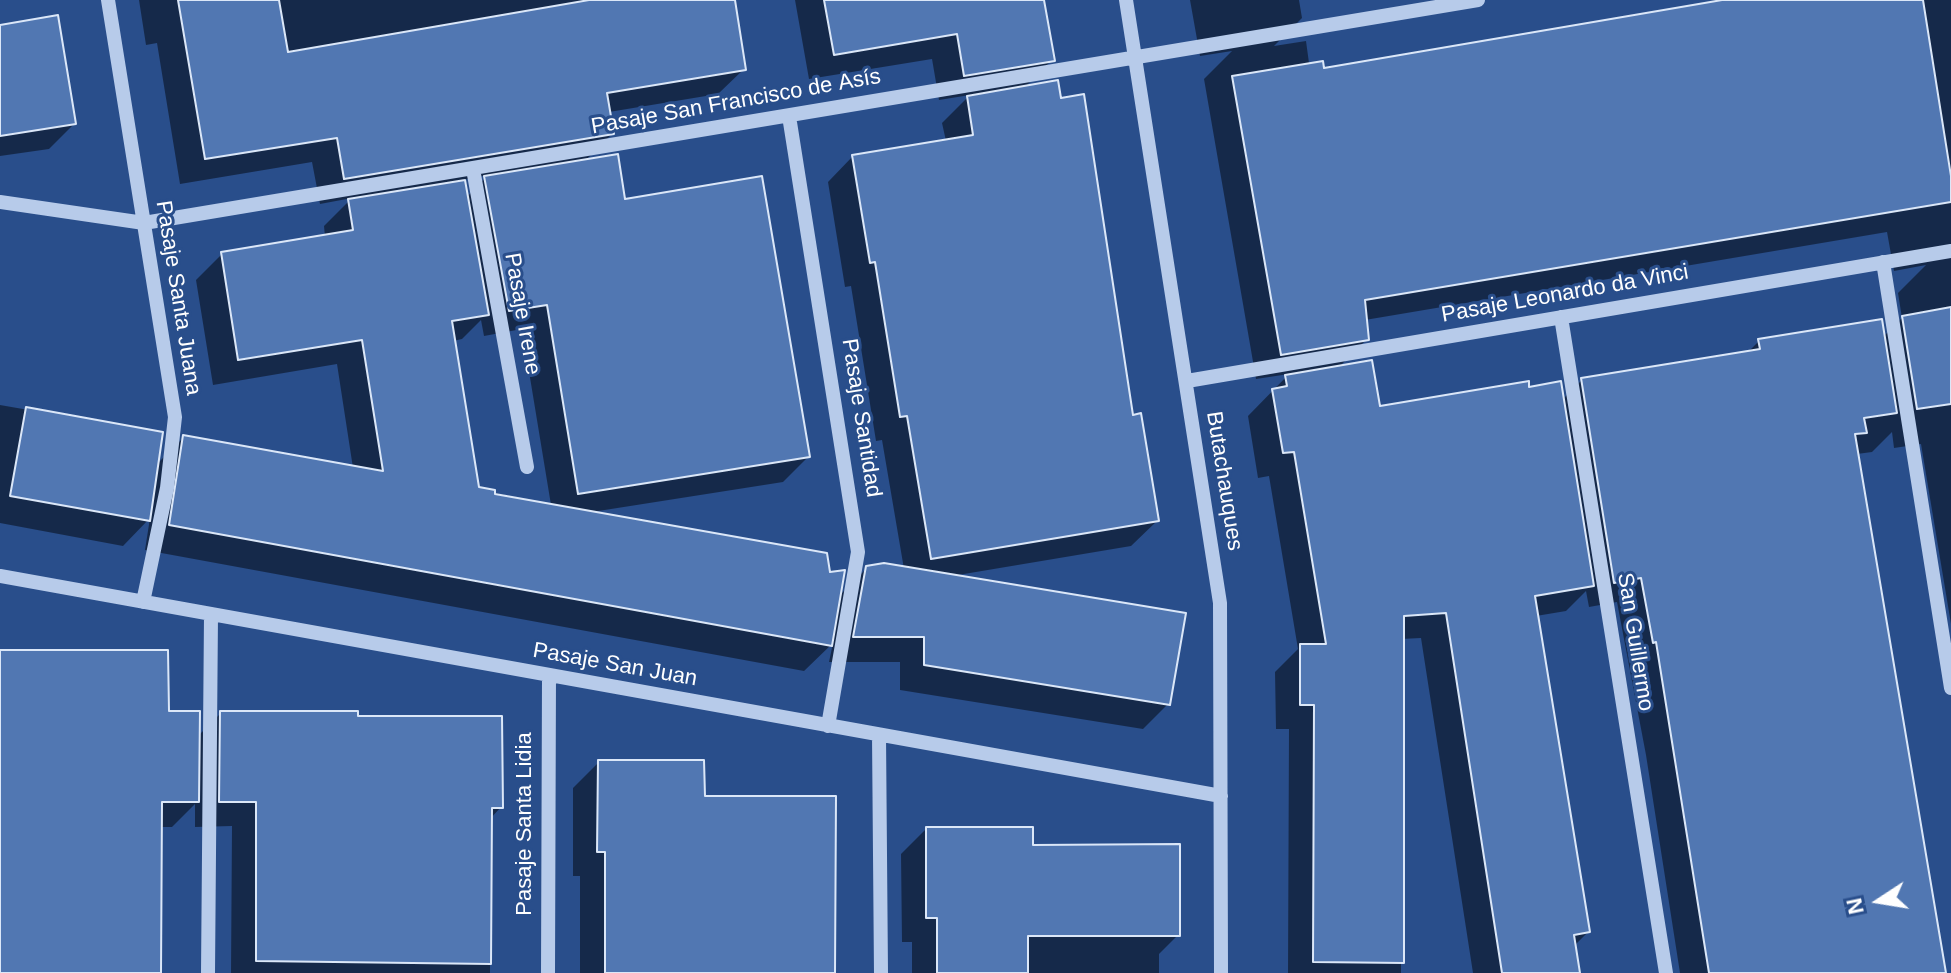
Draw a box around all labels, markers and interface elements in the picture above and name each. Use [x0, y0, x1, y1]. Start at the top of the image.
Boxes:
street label: Pasaje San Francisco de Asís [589, 64, 883, 140]
street label: Pasaje Santa Juana [150, 199, 206, 397]
street label: Pasaje Irene [498, 251, 546, 377]
street label: Pasaje Leonardo da Vinci [1439, 259, 1691, 329]
street label: Pasaje Santidad [835, 337, 887, 499]
street label: Butachauques [1200, 409, 1248, 553]
street label: San Guillermo [1611, 571, 1659, 713]
street label: Pasaje San Juan [531, 638, 699, 692]
street label: Pasaje Santa Lidia [512, 732, 538, 916]
north arrow [1839, 861, 1919, 941]
text: N [1841, 896, 1869, 916]

